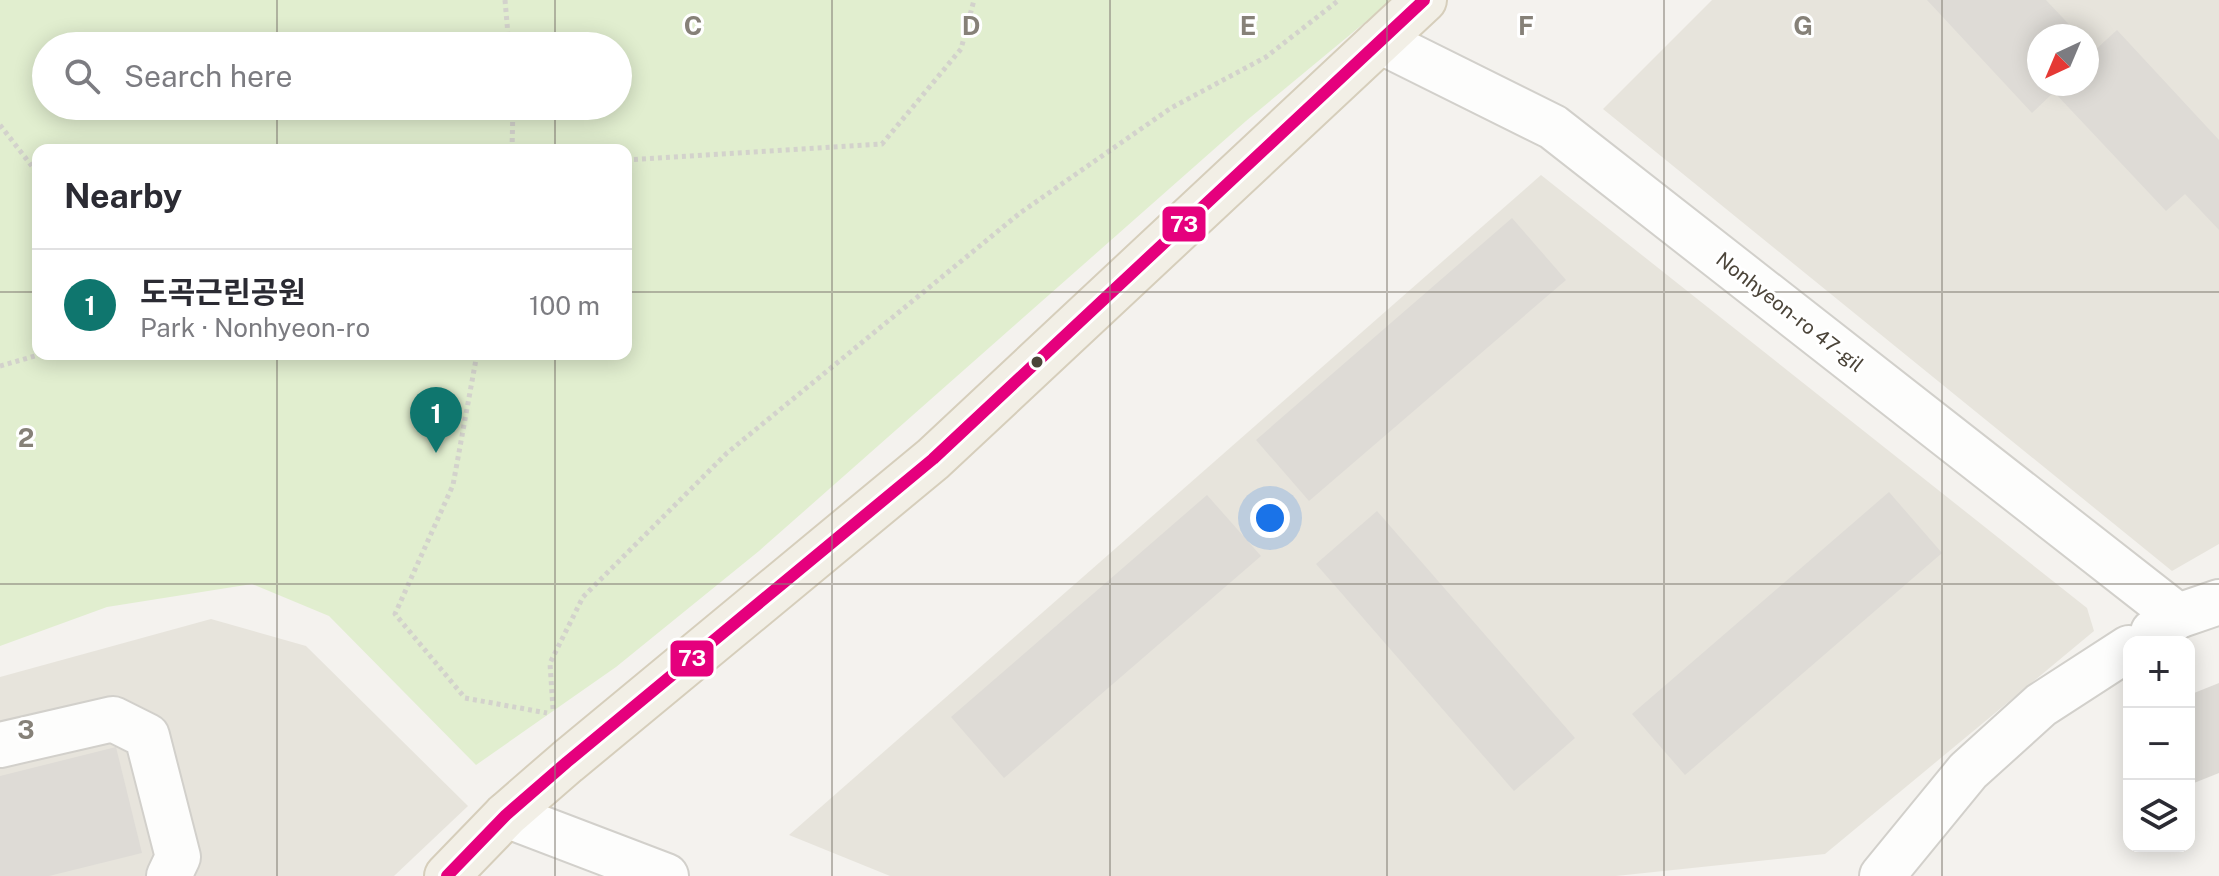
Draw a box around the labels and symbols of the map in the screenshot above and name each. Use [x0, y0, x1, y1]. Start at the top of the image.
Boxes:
text: C [684, 10, 702, 41]
text: D [962, 10, 980, 41]
text: E [1240, 10, 1256, 41]
text: F [1518, 10, 1534, 41]
text: G [1793, 10, 1813, 41]
north arrow [2027, 24, 2099, 96]
line badge: 73 [1161, 205, 1207, 243]
text: 73 [1170, 211, 1198, 237]
street label: Nonhyeon-ro 47-gil [1711, 247, 1869, 377]
unlabelled marker [1029, 354, 1045, 370]
pin: 1 [410, 387, 462, 453]
text: 2 [18, 422, 34, 453]
your location [1250, 498, 1290, 538]
line badge: 73 [669, 639, 715, 678]
text: 73 [678, 645, 706, 671]
text: 3 [17, 714, 35, 745]

